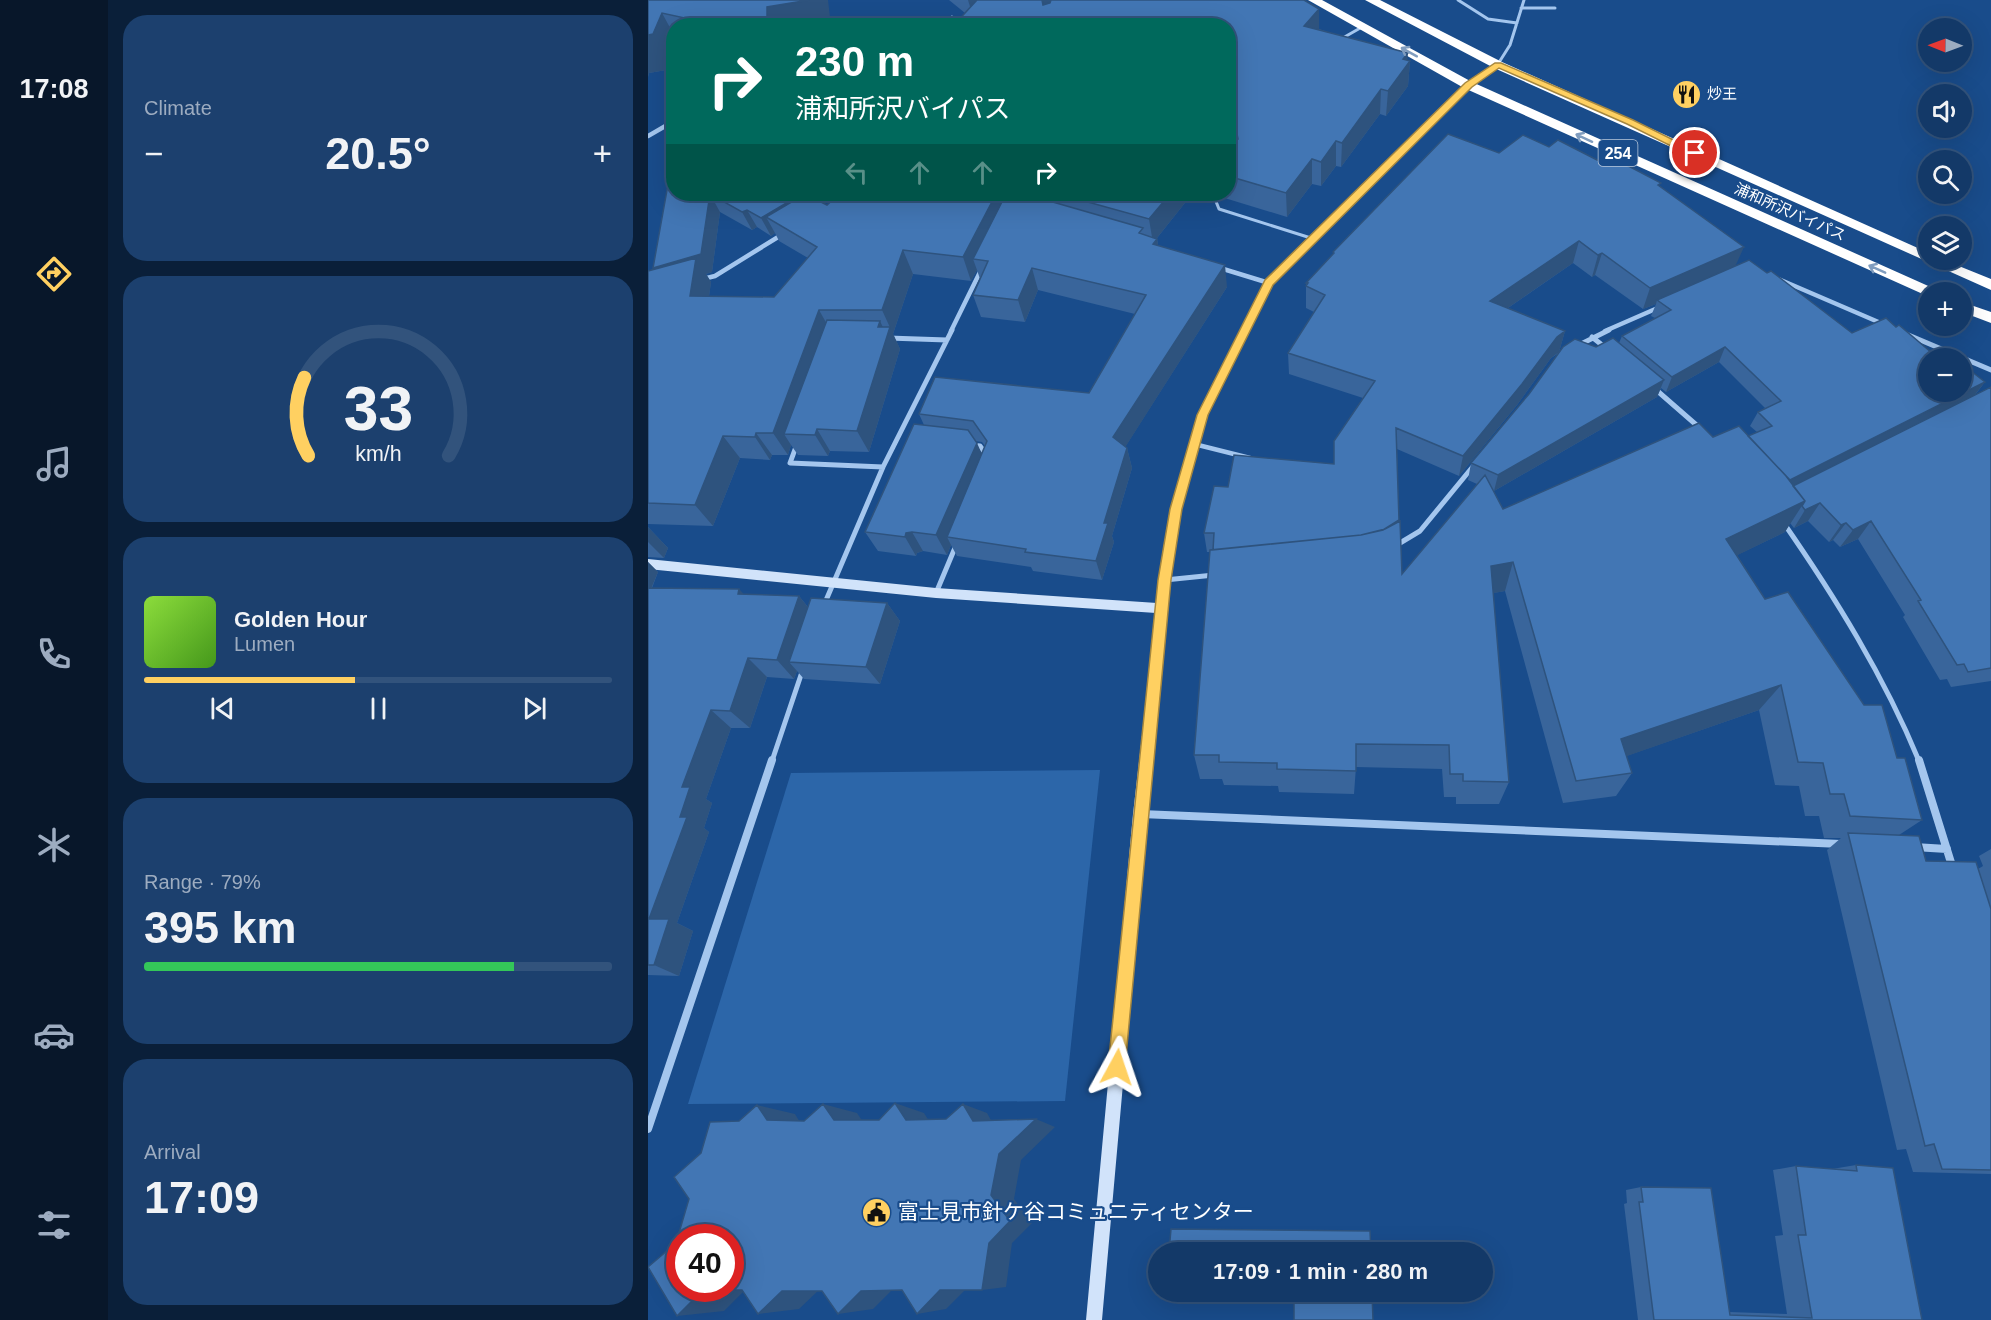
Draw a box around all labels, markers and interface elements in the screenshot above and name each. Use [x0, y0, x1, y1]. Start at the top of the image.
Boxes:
north arrow [1918, 18, 1972, 72]
map controls [1918, 18, 1972, 402]
text: 230 m [795, 38, 914, 85]
icon: right [696, 42, 774, 120]
one-way arrow [1400, 46, 1418, 57]
text: 17:08 [19, 74, 89, 104]
restaurant icon: 炒王 [1670, 78, 1702, 110]
button: sound [1918, 84, 1972, 138]
place label: 炒王 [1707, 85, 1737, 102]
text: 浦和所沢バイパス [795, 94, 1010, 124]
text: Climate [144, 97, 212, 119]
pin [1669, 127, 1720, 178]
text: 20.5° [325, 128, 431, 179]
one-way arrow [1575, 131, 1593, 143]
text: − [144, 135, 163, 172]
text: + [593, 135, 612, 172]
icon: arrive [1678, 136, 1711, 169]
road number: 254 [1598, 140, 1638, 166]
button: search [1918, 150, 1972, 204]
icon: left [840, 156, 873, 189]
icon: ahead [903, 156, 936, 189]
icon: ahead [966, 156, 999, 189]
icon: right [1029, 156, 1062, 189]
street label: 浦和所沢バイパス [1732, 179, 1848, 244]
button: layers [1918, 216, 1972, 270]
icon: directions [33, 253, 75, 295]
one-way arrow [1868, 262, 1886, 274]
button: + [1918, 282, 1972, 336]
button: − [1918, 348, 1972, 402]
text: 33 [343, 374, 413, 443]
text: km/h [355, 442, 401, 466]
icon: music [33, 443, 75, 485]
text: Golden Hour [234, 607, 367, 632]
icon: phone [33, 633, 75, 675]
text: Lumen [234, 633, 295, 655]
icon: previous [206, 692, 239, 725]
icon: pause [362, 692, 395, 725]
icon: next [518, 692, 551, 725]
icon: climate [33, 824, 75, 866]
text: Range · 79% [144, 871, 261, 893]
text: 395 km [144, 902, 297, 953]
icon: car [33, 1014, 75, 1056]
position arrow [1085, 1035, 1149, 1099]
text: Arrival [144, 1141, 201, 1163]
text: 17:09 [144, 1172, 259, 1223]
public building icon: 富士見市針ケ谷コミュニティセンター [861, 1196, 893, 1228]
place label: 富士見市針ケ谷コミュニティセンター [898, 1200, 1254, 1223]
icon: filters [33, 1204, 75, 1246]
speed limit sign: 40 [666, 1224, 744, 1302]
text: 17:09 · 1 min · 280 m [1213, 1259, 1428, 1284]

